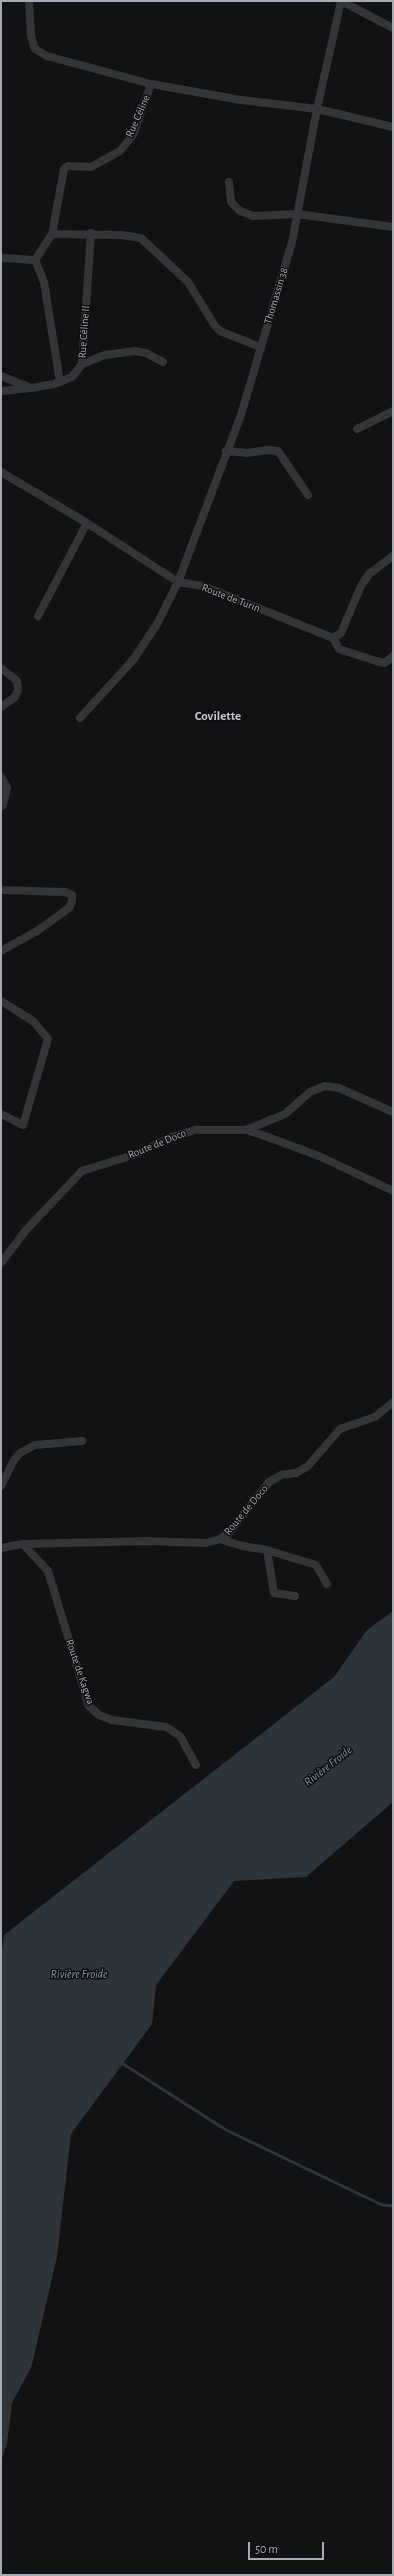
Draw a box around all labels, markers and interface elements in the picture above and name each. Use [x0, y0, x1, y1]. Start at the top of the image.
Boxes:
street label: Rue Céline [123, 93, 153, 139]
street label: Thomassin 38 [261, 266, 291, 326]
street label: Rue Céline II [76, 305, 92, 359]
street label: Route de Turin [200, 581, 262, 615]
district label: Covilette [195, 708, 241, 724]
street label: Route de Doco [126, 1126, 188, 1162]
street label: Route de Doco [221, 1482, 271, 1538]
street label: Route de Kagwa [63, 1638, 97, 1706]
water label: Rivière Froide [301, 1743, 355, 1789]
water label: Rivière Froide [50, 1967, 108, 1981]
scale bar [250, 2534, 326, 2560]
text: 50 m [255, 2543, 278, 2555]

